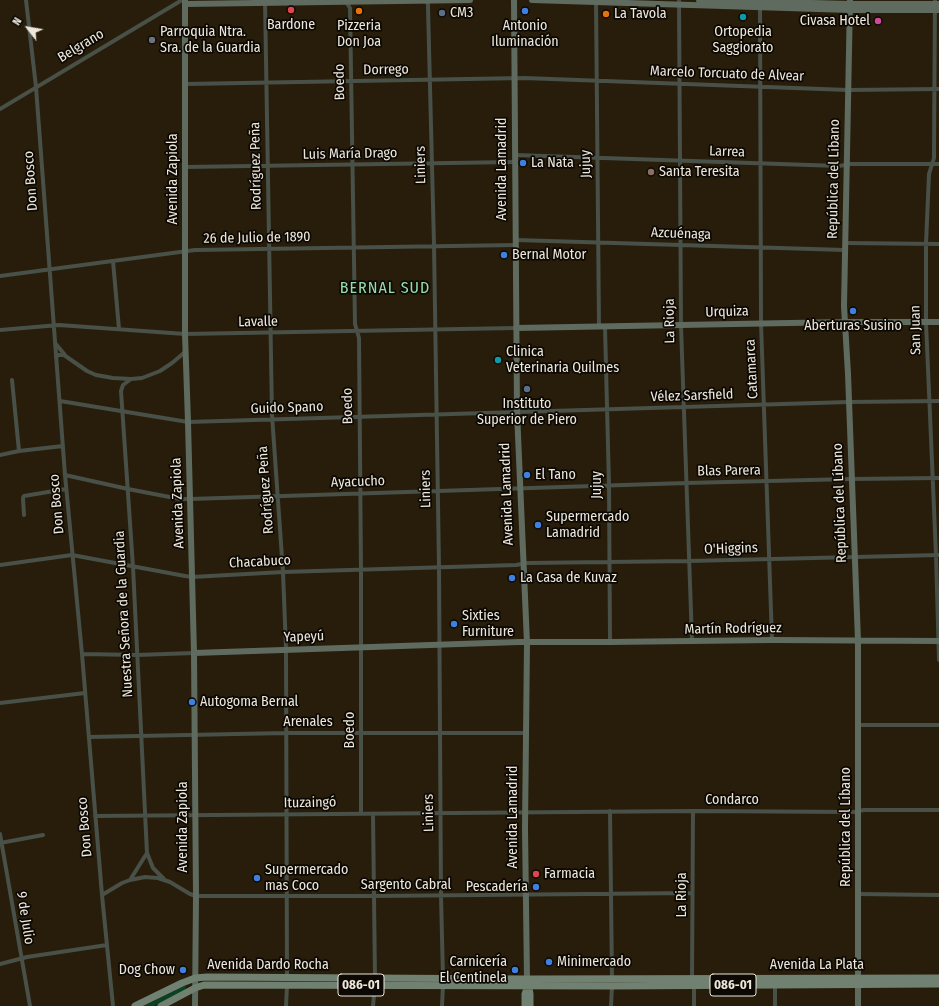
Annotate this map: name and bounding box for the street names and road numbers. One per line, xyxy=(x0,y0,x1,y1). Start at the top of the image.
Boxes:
street label: Belgrano xyxy=(55,26,107,66)
street label: Dorrego xyxy=(363,61,409,79)
street label: Boedo xyxy=(331,63,349,101)
street label: Marcelo Torcuato de Alvear xyxy=(650,63,804,85)
street label: Avenida Lamadrid xyxy=(494,117,510,221)
street label: República del Líbano xyxy=(825,119,843,239)
street label: Rodríguez Peña xyxy=(247,122,265,210)
street label: Avenida Zapiola xyxy=(165,133,181,225)
street label: Larrea xyxy=(709,143,745,161)
street label: Luis María Drago xyxy=(303,145,397,163)
street label: Liniers xyxy=(412,146,430,184)
street label: Don Bosco xyxy=(21,150,41,212)
street label: Jujuy xyxy=(577,150,595,178)
street label: Azcuénaga xyxy=(651,225,711,243)
street label: 26 de Julio de 1890 xyxy=(203,229,311,247)
street label: La Rioja xyxy=(661,298,679,344)
street label: Urquiza xyxy=(705,303,749,321)
street label: San Juan xyxy=(907,305,925,355)
street label: Lavalle xyxy=(238,313,278,331)
street label: Catamarca xyxy=(742,339,762,399)
street label: Vélez Sarsfield xyxy=(650,386,734,406)
street label: Boedo xyxy=(339,387,357,425)
street label: Guido Spano xyxy=(250,398,324,418)
street label: Avenida Lamadrid xyxy=(497,442,517,546)
street label: República del Líbano xyxy=(830,443,850,563)
street label: Rodríguez Peña xyxy=(255,445,277,535)
street label: Avenida Zapiola xyxy=(168,457,188,549)
street label: Blas Parera xyxy=(697,462,761,480)
street label: Liniers xyxy=(417,470,435,508)
street label: Jujuy xyxy=(589,471,605,499)
street label: Don Bosco xyxy=(46,473,68,535)
street label: Ayacucho xyxy=(331,473,385,491)
street label: Nuestra Señora de la Guardia xyxy=(111,530,137,698)
street label: O'Higgins xyxy=(704,540,758,558)
street label: Chacabuco xyxy=(229,552,291,572)
street label: Martín Rodríguez xyxy=(684,620,782,638)
street label: Yapeyú xyxy=(283,628,325,646)
street label: Boedo xyxy=(342,712,358,748)
street label: Arenales xyxy=(283,714,333,730)
street label: Avenida Lamadrid xyxy=(505,765,521,869)
street label: República del Líbano xyxy=(838,767,854,887)
street label: Avenida Zapiola xyxy=(175,781,191,873)
street label: Condarco xyxy=(705,792,759,808)
street label: Ituzaingó xyxy=(284,794,336,812)
street label: Liniers xyxy=(420,794,438,832)
street label: Don Bosco xyxy=(74,796,96,858)
street label: La Rioja xyxy=(674,872,690,918)
street label: Sargento Cabral xyxy=(361,877,451,893)
street label: 9 de Julio xyxy=(13,890,37,946)
street label: Avenida Dardo Rocha xyxy=(207,957,329,973)
street label: Avenida La Plata xyxy=(770,957,864,973)
road number: 086-01 xyxy=(338,974,384,996)
road number: 086-01 xyxy=(710,974,756,996)

